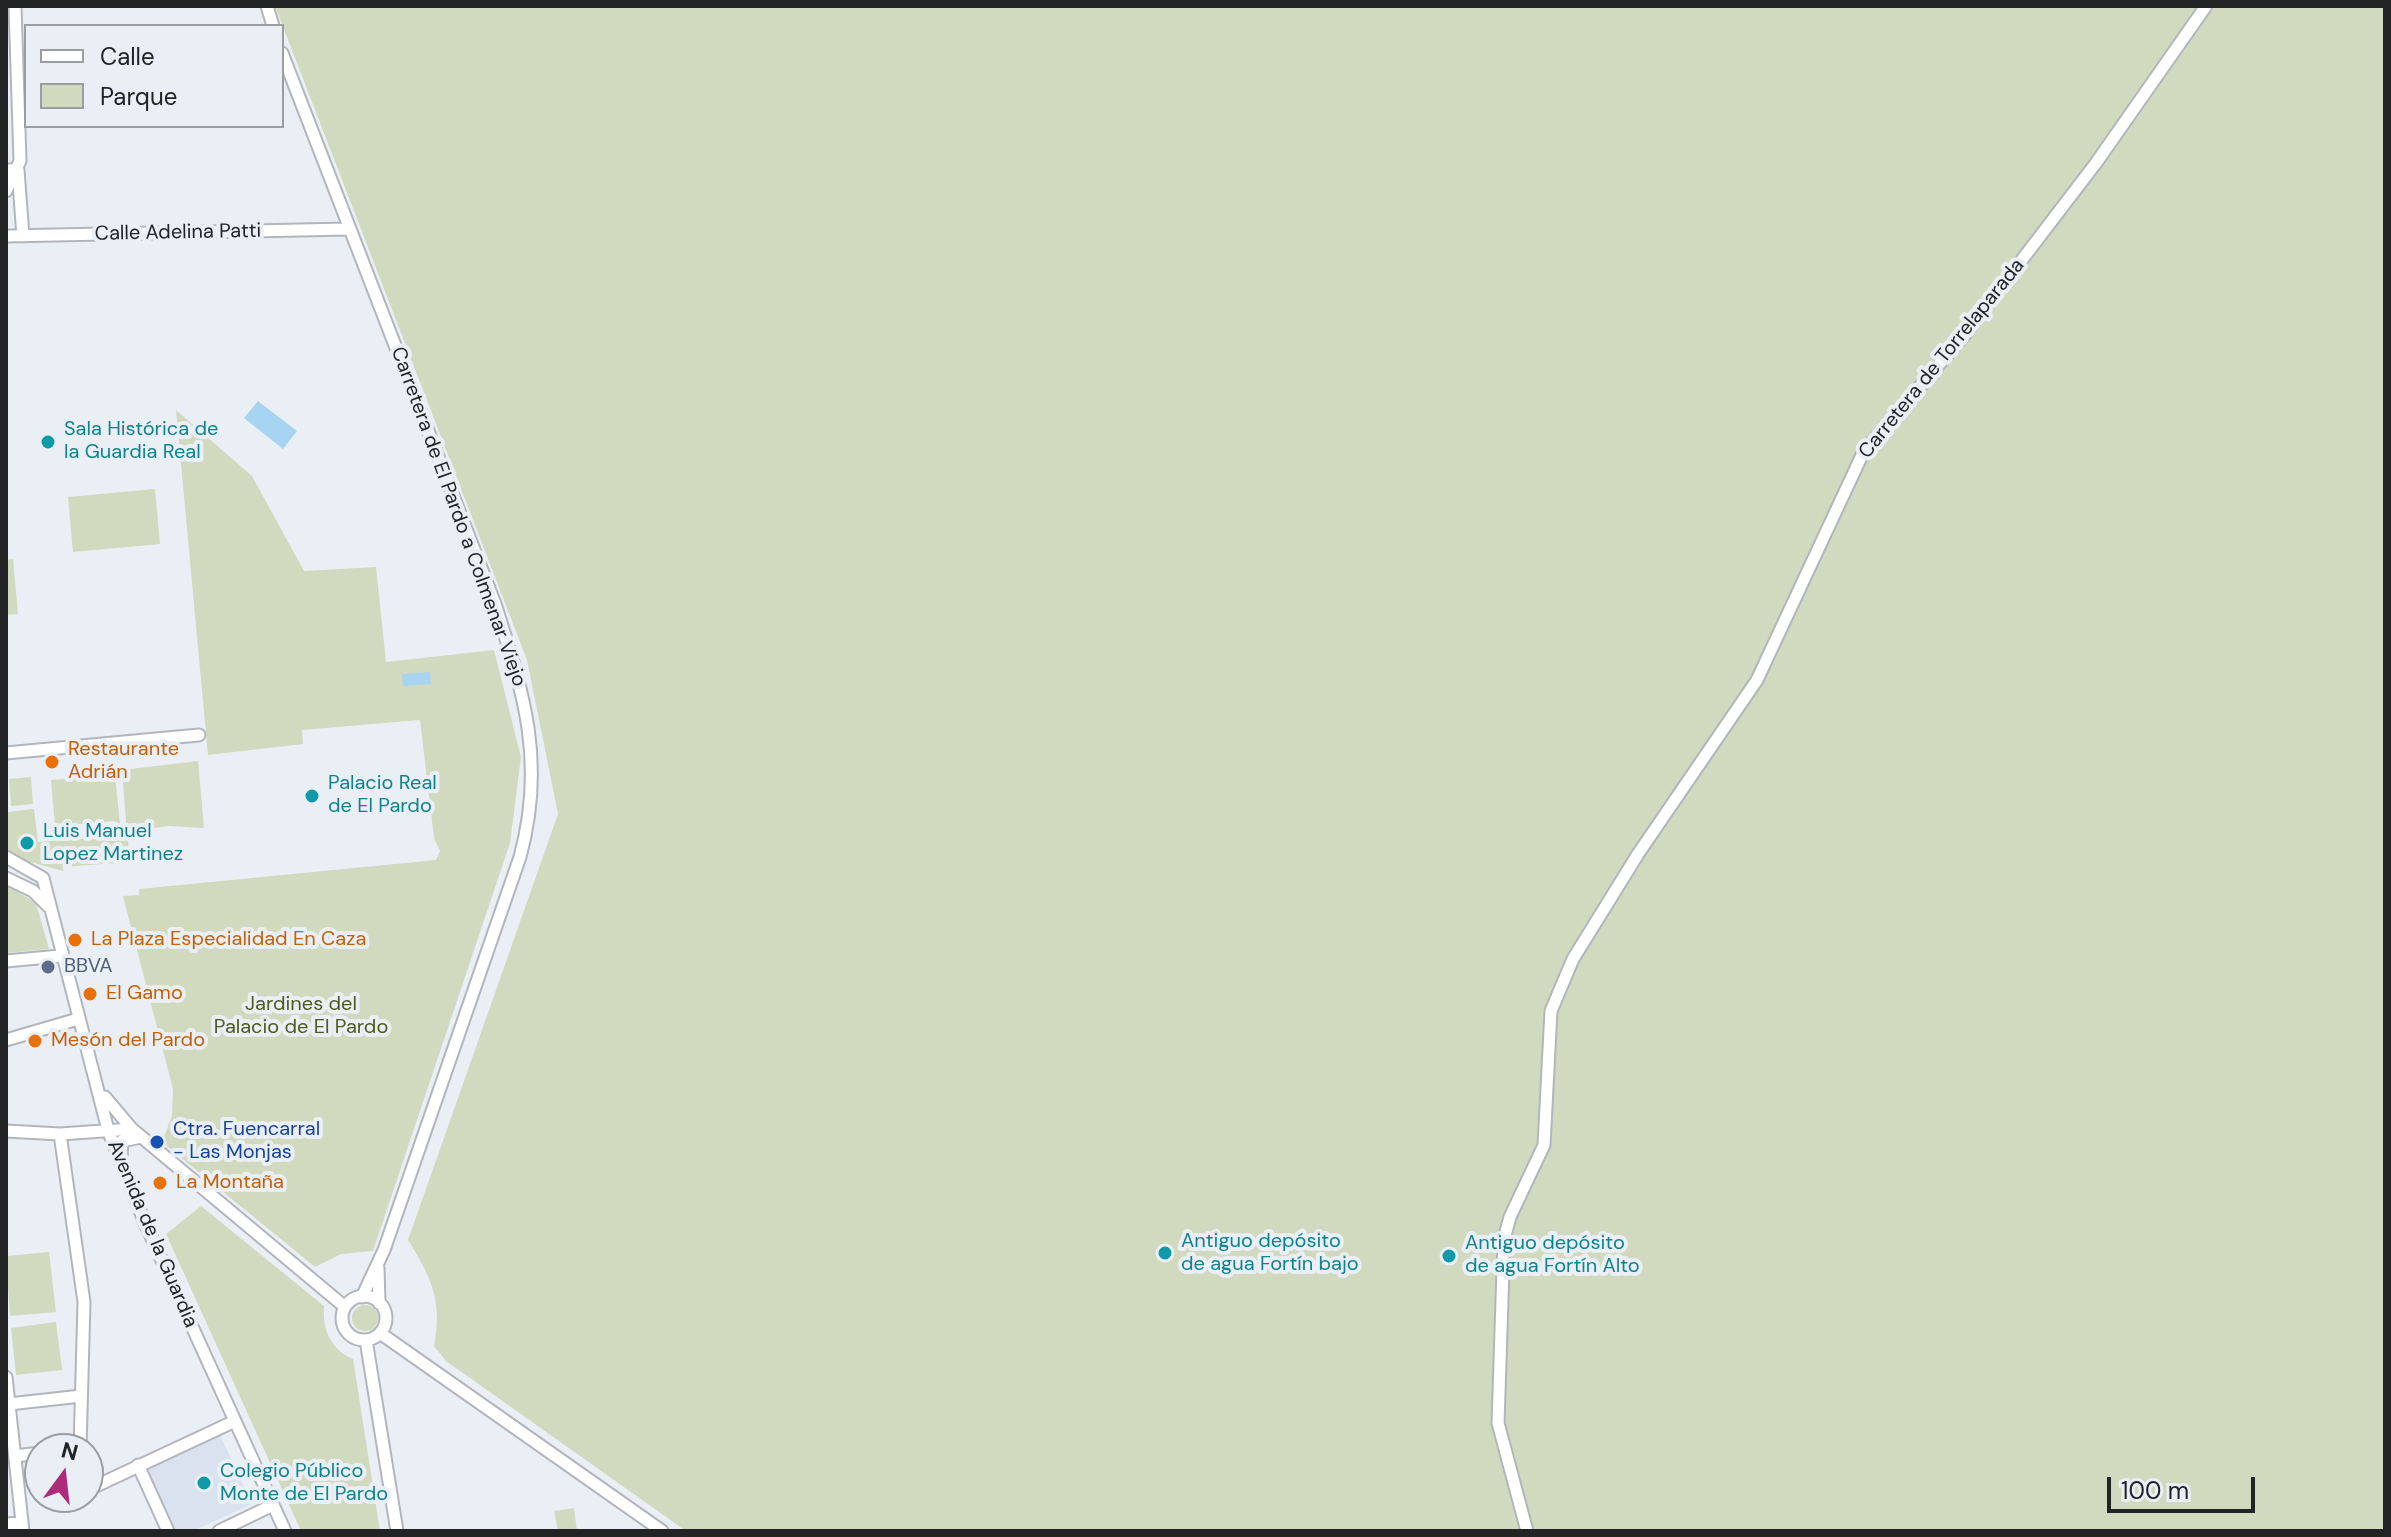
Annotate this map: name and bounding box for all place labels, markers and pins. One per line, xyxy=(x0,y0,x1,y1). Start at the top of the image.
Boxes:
place label: Sala Histórica de la Guardia Real xyxy=(64,418,218,465)
marker: Sala Histórica de la Guardia Real xyxy=(39,433,57,451)
place label: Restaurante Adrián xyxy=(68,738,179,785)
marker: Restaurante Adrián xyxy=(43,753,61,771)
place label: Palacio Real de El Pardo xyxy=(328,772,437,819)
marker: Palacio Real de El Pardo xyxy=(303,787,321,805)
place label: Luis Manuel Lopez Martinez xyxy=(43,820,183,867)
marker: Luis Manuel Lopez Martinez xyxy=(18,834,36,852)
place label: La Plaza Especialidad En Caza xyxy=(91,928,366,952)
marker: La Plaza Especialidad En Caza xyxy=(66,931,84,949)
place label: BBVA xyxy=(64,955,112,979)
marker: BBVA xyxy=(39,958,57,976)
place label: El Gamo xyxy=(106,982,183,1006)
marker: El Gamo xyxy=(81,985,99,1003)
place label: Mesón del Pardo xyxy=(51,1029,205,1053)
marker: Mesón del Pardo xyxy=(26,1032,44,1050)
place label: Ctra. Fuencarral - Las Monjas xyxy=(173,1118,320,1165)
marker: Ctra. Fuencarral - Las Monjas xyxy=(148,1133,166,1151)
place label: La Montaña xyxy=(176,1171,284,1195)
marker: La Montaña xyxy=(151,1174,169,1192)
place label: Antiguo depósito de agua Fortín bajo xyxy=(1181,1230,1359,1277)
place label: Antiguo depósito de agua Fortín Alto xyxy=(1465,1232,1640,1279)
marker: Antiguo depósito de agua Fortín bajo xyxy=(1156,1244,1174,1262)
marker: Antiguo depósito de agua Fortín Alto xyxy=(1440,1247,1458,1265)
place label: Colegio Público Monte de El Pardo xyxy=(220,1460,388,1507)
marker: Colegio Público Monte de El Pardo xyxy=(195,1474,213,1492)

